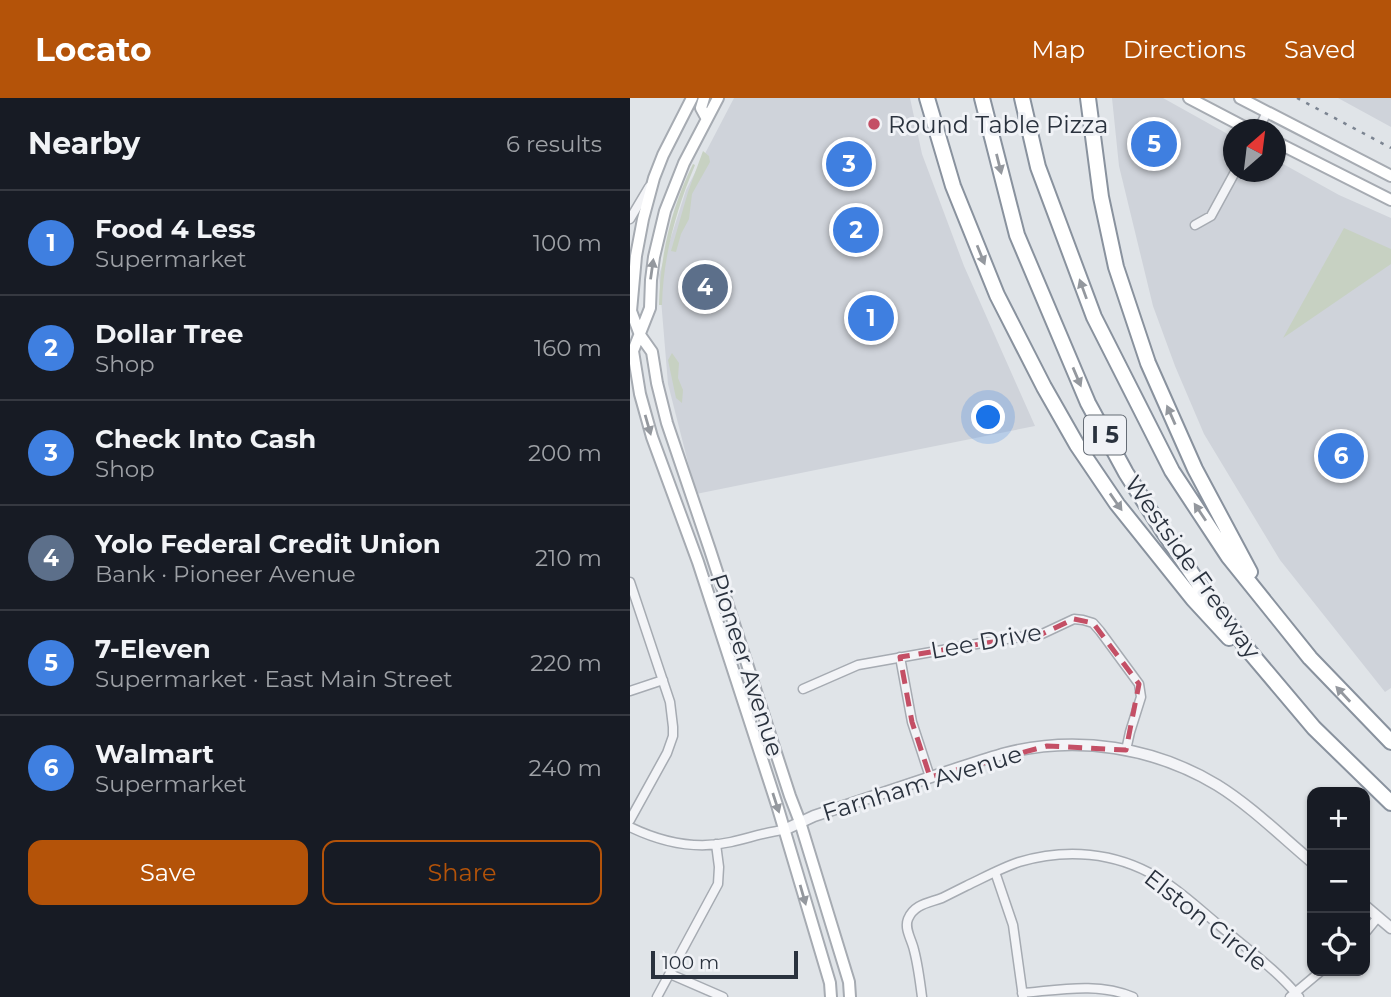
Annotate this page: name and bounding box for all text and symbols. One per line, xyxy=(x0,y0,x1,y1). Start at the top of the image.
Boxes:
text: Locato xyxy=(35,29,152,69)
text: Map xyxy=(1032,35,1085,64)
text: Directions xyxy=(1123,35,1246,64)
text: Saved xyxy=(1284,35,1356,64)
place label: Round Table Pizza xyxy=(888,110,1108,139)
marker: Round Table Pizza xyxy=(866,116,882,132)
pin: 5 xyxy=(1131,118,1177,170)
north arrow xyxy=(1223,119,1286,182)
text: Nearby xyxy=(28,125,140,162)
text: 6 results xyxy=(506,130,602,158)
pin: 3 xyxy=(826,138,872,190)
one-way arrow xyxy=(994,153,1005,175)
pin: 2 xyxy=(833,204,879,256)
text: Food 4 Less xyxy=(95,213,256,245)
text: 1 xyxy=(46,229,56,257)
text: 100 m xyxy=(533,229,602,257)
text: Supermarket xyxy=(95,245,247,273)
one-way arrow xyxy=(975,245,986,266)
one-way arrow xyxy=(647,258,658,280)
pin: 4 xyxy=(682,261,728,313)
one-way arrow xyxy=(1078,279,1089,300)
pin: 1 xyxy=(848,292,894,344)
text: Dollar Tree xyxy=(95,318,243,350)
text: 2 xyxy=(44,334,58,362)
text: 160 m xyxy=(534,334,602,362)
text: Shop xyxy=(95,350,155,378)
one-way arrow xyxy=(1072,367,1083,388)
your location xyxy=(971,400,1005,434)
one-way arrow xyxy=(1165,405,1177,425)
one-way arrow xyxy=(644,415,654,436)
road number: I 5 xyxy=(1084,416,1126,454)
text: Check Into Cash xyxy=(95,423,316,455)
pin: 6 xyxy=(1318,430,1364,482)
text: 3 xyxy=(44,439,58,467)
text: 200 m xyxy=(528,439,602,467)
text: Shop xyxy=(95,455,155,483)
street label: Westside Freeway xyxy=(1119,470,1267,664)
one-way arrow xyxy=(1109,493,1123,511)
one-way arrow xyxy=(1193,502,1206,522)
text: Yolo Federal Credit Union xyxy=(95,528,441,560)
text: 4 xyxy=(43,544,59,572)
text: 210 m xyxy=(535,544,602,572)
text: Bank · Pioneer Avenue xyxy=(95,560,356,588)
street label: Pioneer Avenue xyxy=(704,570,790,760)
street label: Lee Drive xyxy=(928,617,1044,665)
text: 7-Eleven xyxy=(95,633,211,665)
text: 5 xyxy=(44,649,58,677)
text: 220 m xyxy=(530,649,602,677)
text: Supermarket · East Main Street xyxy=(95,665,453,693)
one-way arrow xyxy=(1336,686,1352,703)
text: Walmart xyxy=(95,738,214,770)
street label: Farnham Avenue xyxy=(819,739,1025,827)
text: 6 xyxy=(44,754,58,782)
text: 240 m xyxy=(529,754,602,782)
text: Supermarket xyxy=(95,770,247,798)
map controls xyxy=(1307,787,1370,976)
button: + xyxy=(1307,787,1370,850)
one-way arrow xyxy=(771,793,782,814)
button: Save xyxy=(28,840,308,905)
button: Share xyxy=(322,840,602,905)
button: − xyxy=(1307,850,1370,913)
street label: Elston Circle xyxy=(1139,863,1273,977)
one-way arrow xyxy=(799,885,809,906)
button: locate xyxy=(1307,913,1370,976)
scale bar xyxy=(651,948,798,980)
text: 100 m xyxy=(662,951,719,974)

